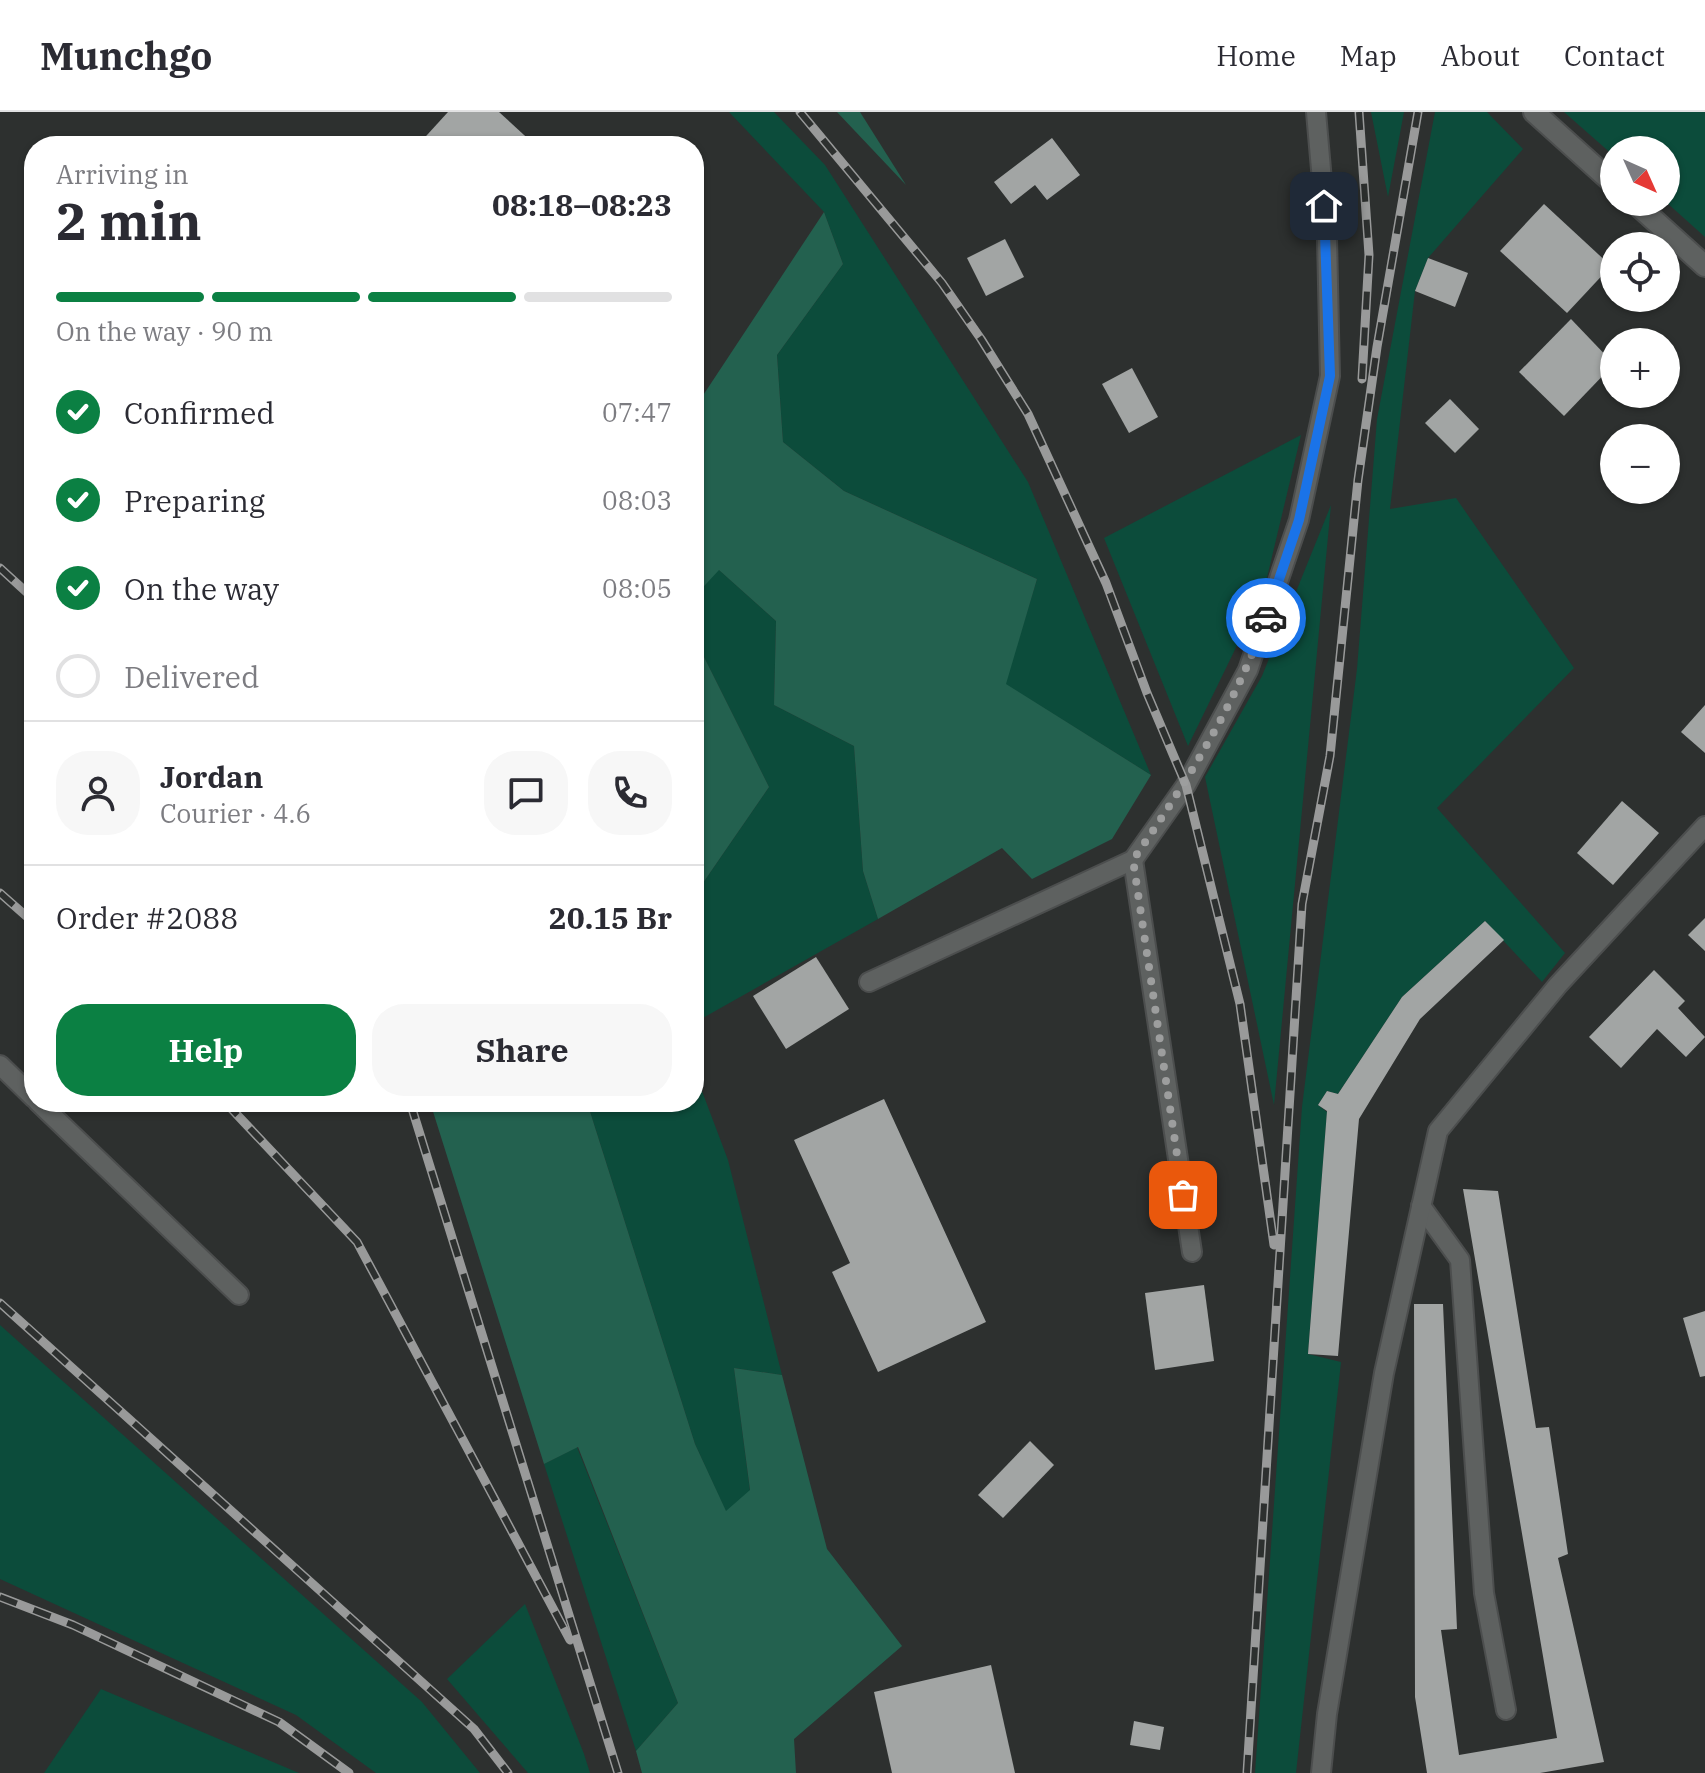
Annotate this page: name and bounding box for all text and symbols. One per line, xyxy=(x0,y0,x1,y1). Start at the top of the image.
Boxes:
text: Munchgo xyxy=(40,31,212,80)
text: Home xyxy=(1216,37,1296,74)
text: Map xyxy=(1340,37,1397,74)
text: About xyxy=(1441,37,1520,74)
text: Contact xyxy=(1564,37,1665,74)
north arrow xyxy=(1600,136,1680,216)
map controls xyxy=(1600,136,1680,504)
text: Arriving in xyxy=(56,157,189,191)
pin xyxy=(1290,172,1358,240)
icon: home xyxy=(1302,184,1346,228)
text: 08:18–08:23 xyxy=(492,185,672,224)
text: 2 min xyxy=(56,187,202,254)
button: locate xyxy=(1600,232,1680,312)
text: On the way · 90 m xyxy=(56,314,273,348)
button: + xyxy=(1600,328,1680,408)
icon: check xyxy=(56,390,100,434)
text: Confirmed xyxy=(124,393,275,432)
text: 07:47 xyxy=(602,395,672,429)
button: − xyxy=(1600,424,1680,504)
icon: check xyxy=(56,478,100,522)
text: Preparing xyxy=(124,481,265,520)
text: 08:03 xyxy=(602,483,672,517)
icon: check xyxy=(56,566,100,610)
text: On the way xyxy=(124,569,279,608)
text: 08:05 xyxy=(602,571,672,605)
courier xyxy=(1226,578,1306,658)
icon: car xyxy=(1244,596,1288,640)
text: Delivered xyxy=(124,657,259,696)
button: person xyxy=(56,751,140,835)
button: chat xyxy=(484,751,568,835)
button: phone xyxy=(588,751,672,835)
text: Jordan xyxy=(160,757,263,796)
text: Courier · 4.6 xyxy=(160,796,311,830)
text: Order #2088 xyxy=(56,898,238,937)
text: 20.15 Br xyxy=(549,898,672,937)
button: Help xyxy=(56,1004,356,1096)
button: Share xyxy=(372,1004,672,1096)
pin xyxy=(1149,1161,1217,1229)
icon: bag xyxy=(1161,1173,1205,1217)

